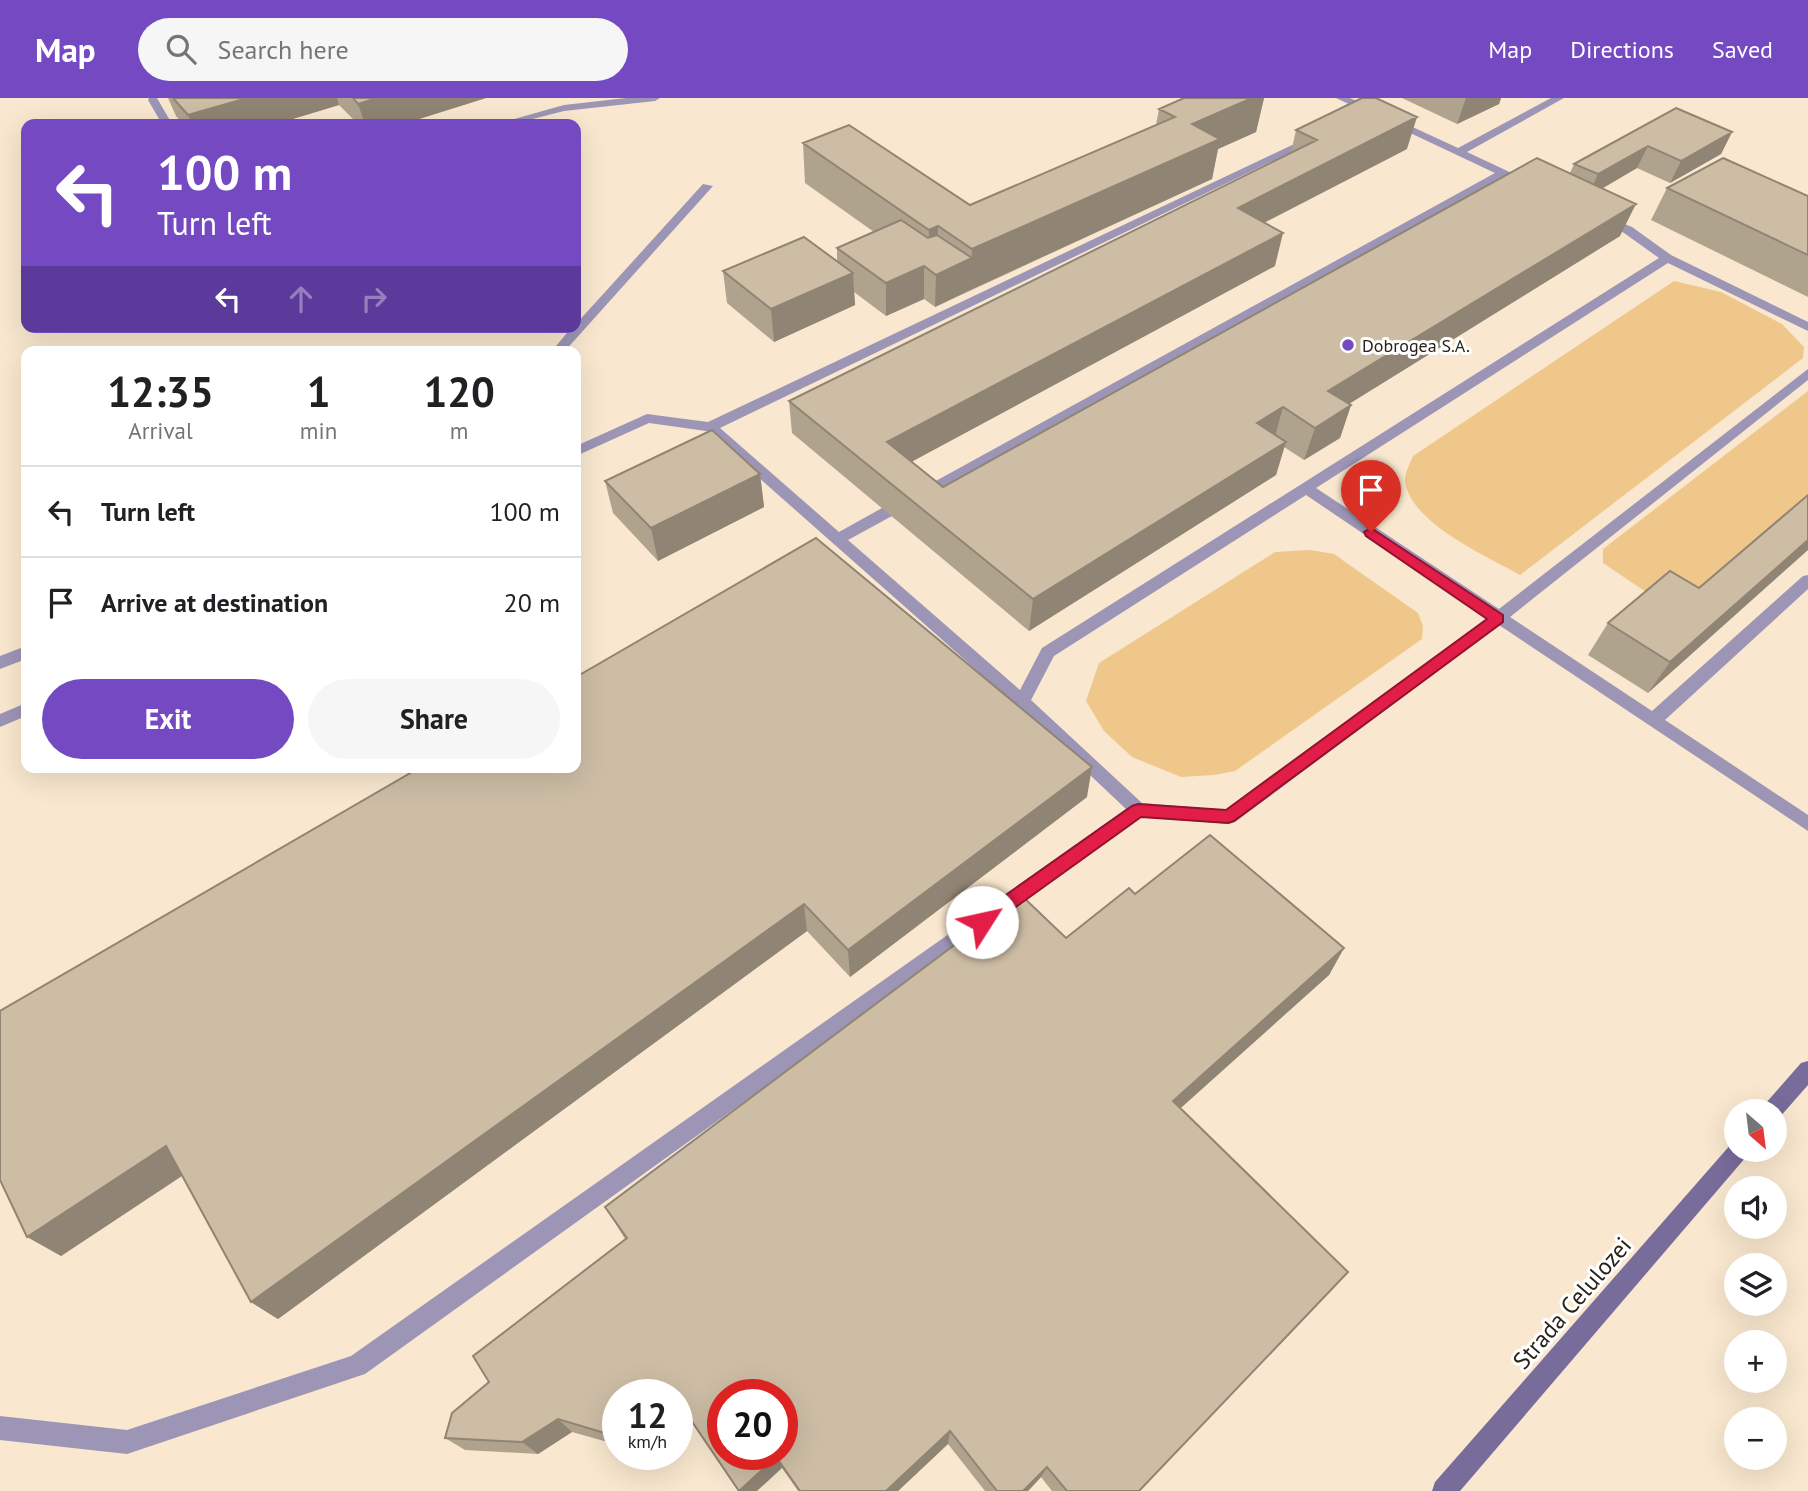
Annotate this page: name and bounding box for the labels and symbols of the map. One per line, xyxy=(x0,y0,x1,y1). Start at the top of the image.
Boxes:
place label: Dobrogea S.A. xyxy=(1362,334,1470,357)
marker: Dobrogea S.A. xyxy=(1340,337,1356,353)
pin xyxy=(1341,460,1401,532)
position arrow xyxy=(945,885,1019,959)
north arrow xyxy=(1724,1099,1787,1162)
street label: Strada Celulozei xyxy=(1506,1230,1638,1376)
speed limit sign: 20 xyxy=(707,1379,798,1470)

